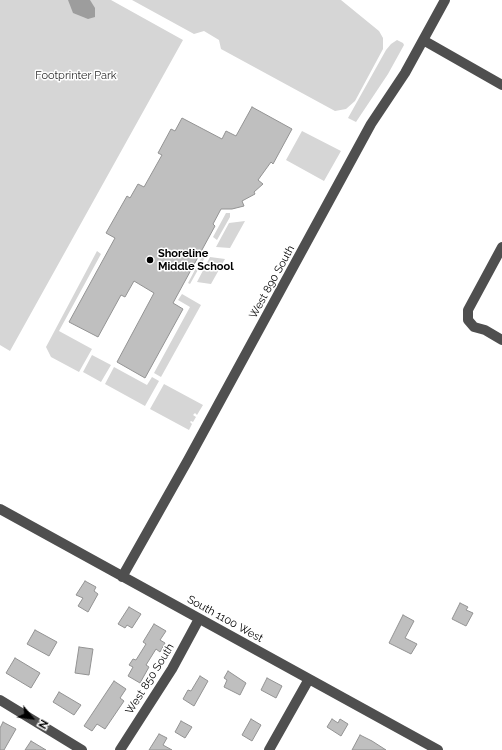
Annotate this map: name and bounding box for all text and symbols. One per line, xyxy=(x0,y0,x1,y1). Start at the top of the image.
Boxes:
park label: Footprinter Park xyxy=(35,69,117,83)
street label: West 890 South xyxy=(246,243,298,321)
place label: Shoreline Middle School xyxy=(158,247,234,273)
marker: Shoreline Middle School xyxy=(145,255,155,265)
street label: South 1100 West xyxy=(185,593,265,645)
street label: West 850 South xyxy=(123,641,177,717)
north arrow xyxy=(12,698,52,738)
text: N xyxy=(35,717,51,731)

